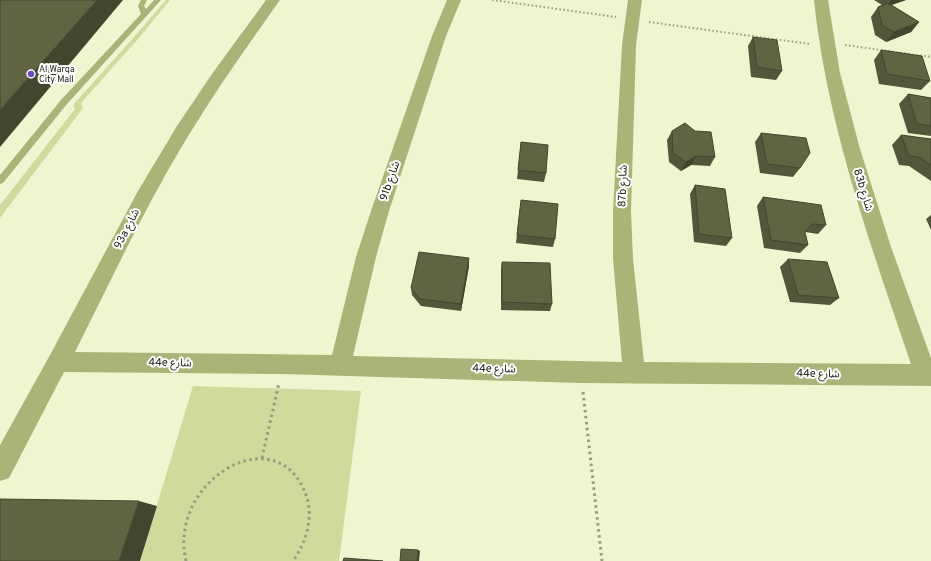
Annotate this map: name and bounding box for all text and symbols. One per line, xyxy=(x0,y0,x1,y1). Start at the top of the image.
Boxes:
place label: Al Warqa City Mall xyxy=(39,64,75,85)
marker: Al Warqa City Mall xyxy=(26,69,36,79)
street label: 91b شارع xyxy=(377,159,403,203)
street label: 87b شارع xyxy=(615,164,631,208)
street label: 83b شارع xyxy=(850,167,876,213)
street label: 93a شارع xyxy=(111,206,143,251)
street label: 44e شارع xyxy=(148,356,192,370)
street label: 44e شارع xyxy=(472,362,516,376)
street label: 44e شارع xyxy=(796,367,840,381)

